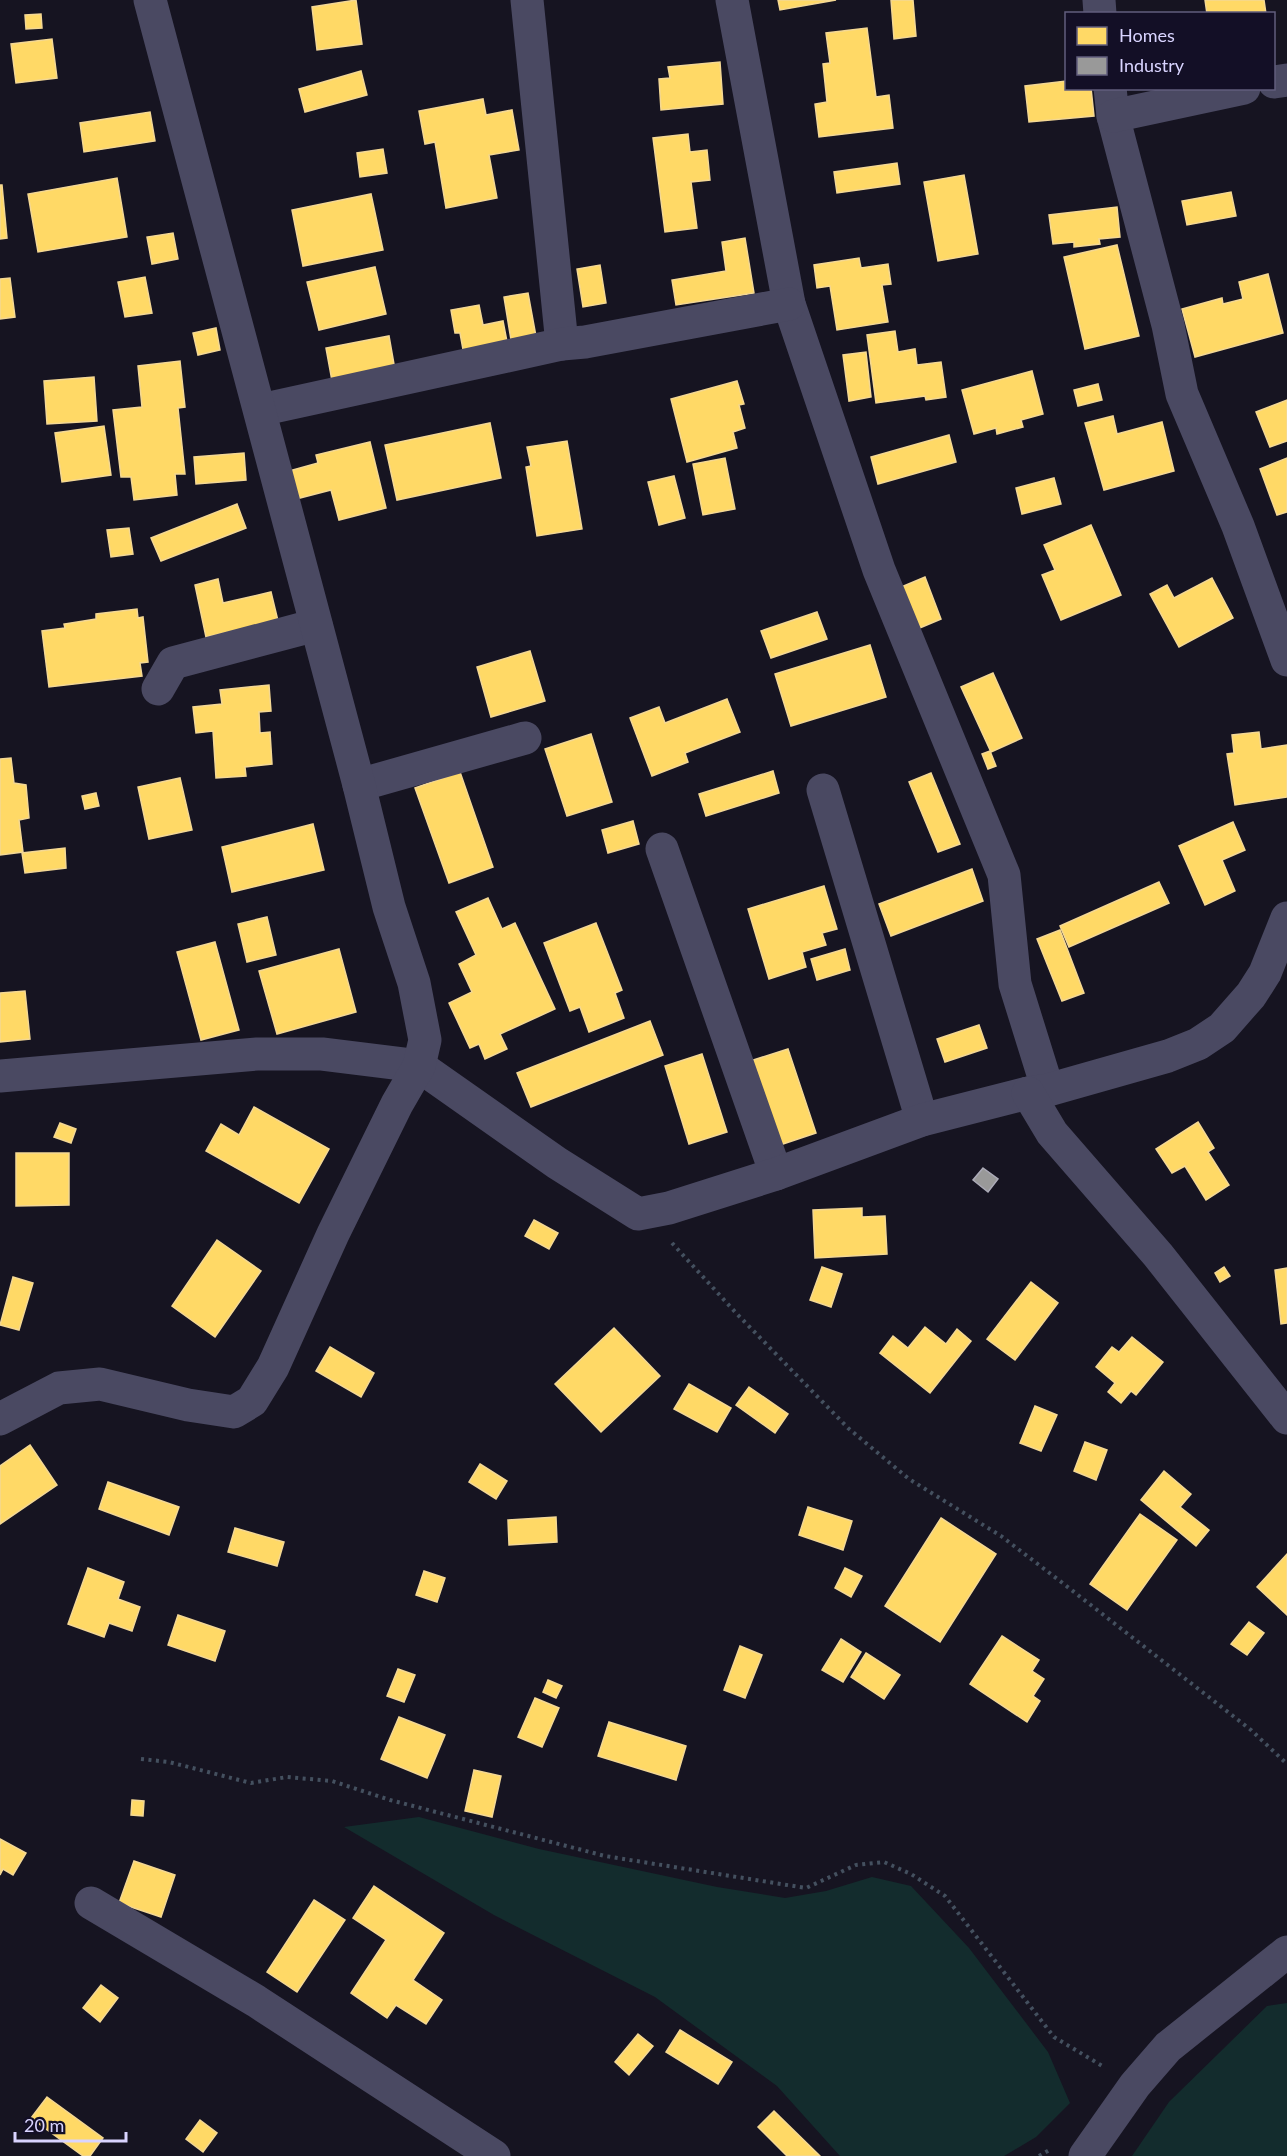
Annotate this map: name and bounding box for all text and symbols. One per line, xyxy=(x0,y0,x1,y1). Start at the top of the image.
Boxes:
legend xyxy=(1065,12,1275,90)
text: Homes xyxy=(1119,24,1175,46)
text: Industry xyxy=(1119,54,1185,76)
scale bar xyxy=(15,2105,126,2143)
text: 20 m xyxy=(24,2114,64,2136)

